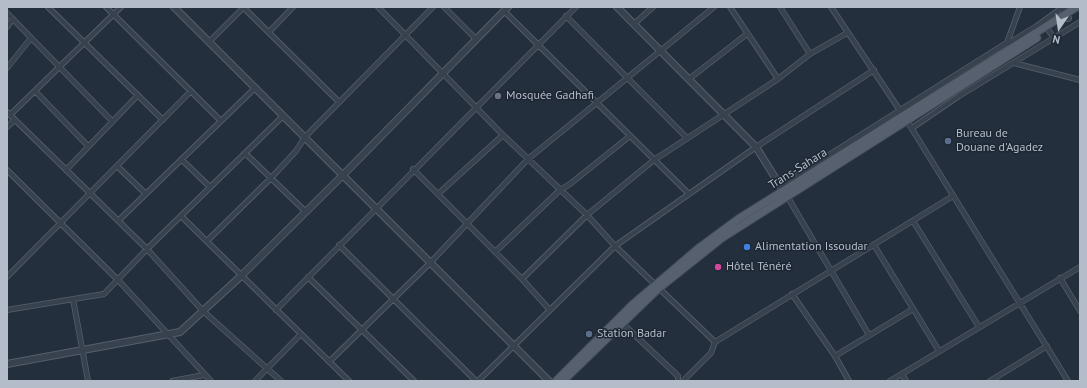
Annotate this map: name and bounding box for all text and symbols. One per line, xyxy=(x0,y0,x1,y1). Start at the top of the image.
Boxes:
north arrow xyxy=(1039,8,1079,48)
text: N xyxy=(1051,32,1061,47)
place label: Mosquée Gadhafi xyxy=(506,89,594,103)
marker: Mosquée Gadhafi xyxy=(493,91,503,101)
place label: Bureau de Douane d'Agadez xyxy=(956,127,1043,155)
marker: Bureau de Douane d'Agadez xyxy=(943,136,953,146)
street label: Trans-Sahara xyxy=(766,145,830,193)
place label: Alimentation Issoudar xyxy=(755,240,868,254)
marker: Alimentation Issoudar xyxy=(742,242,752,252)
place label: Hôtel Ténéré xyxy=(726,260,792,274)
marker: Hôtel Ténéré xyxy=(713,262,723,272)
place label: Station Badar xyxy=(597,327,666,341)
marker: Station Badar xyxy=(584,329,594,339)

